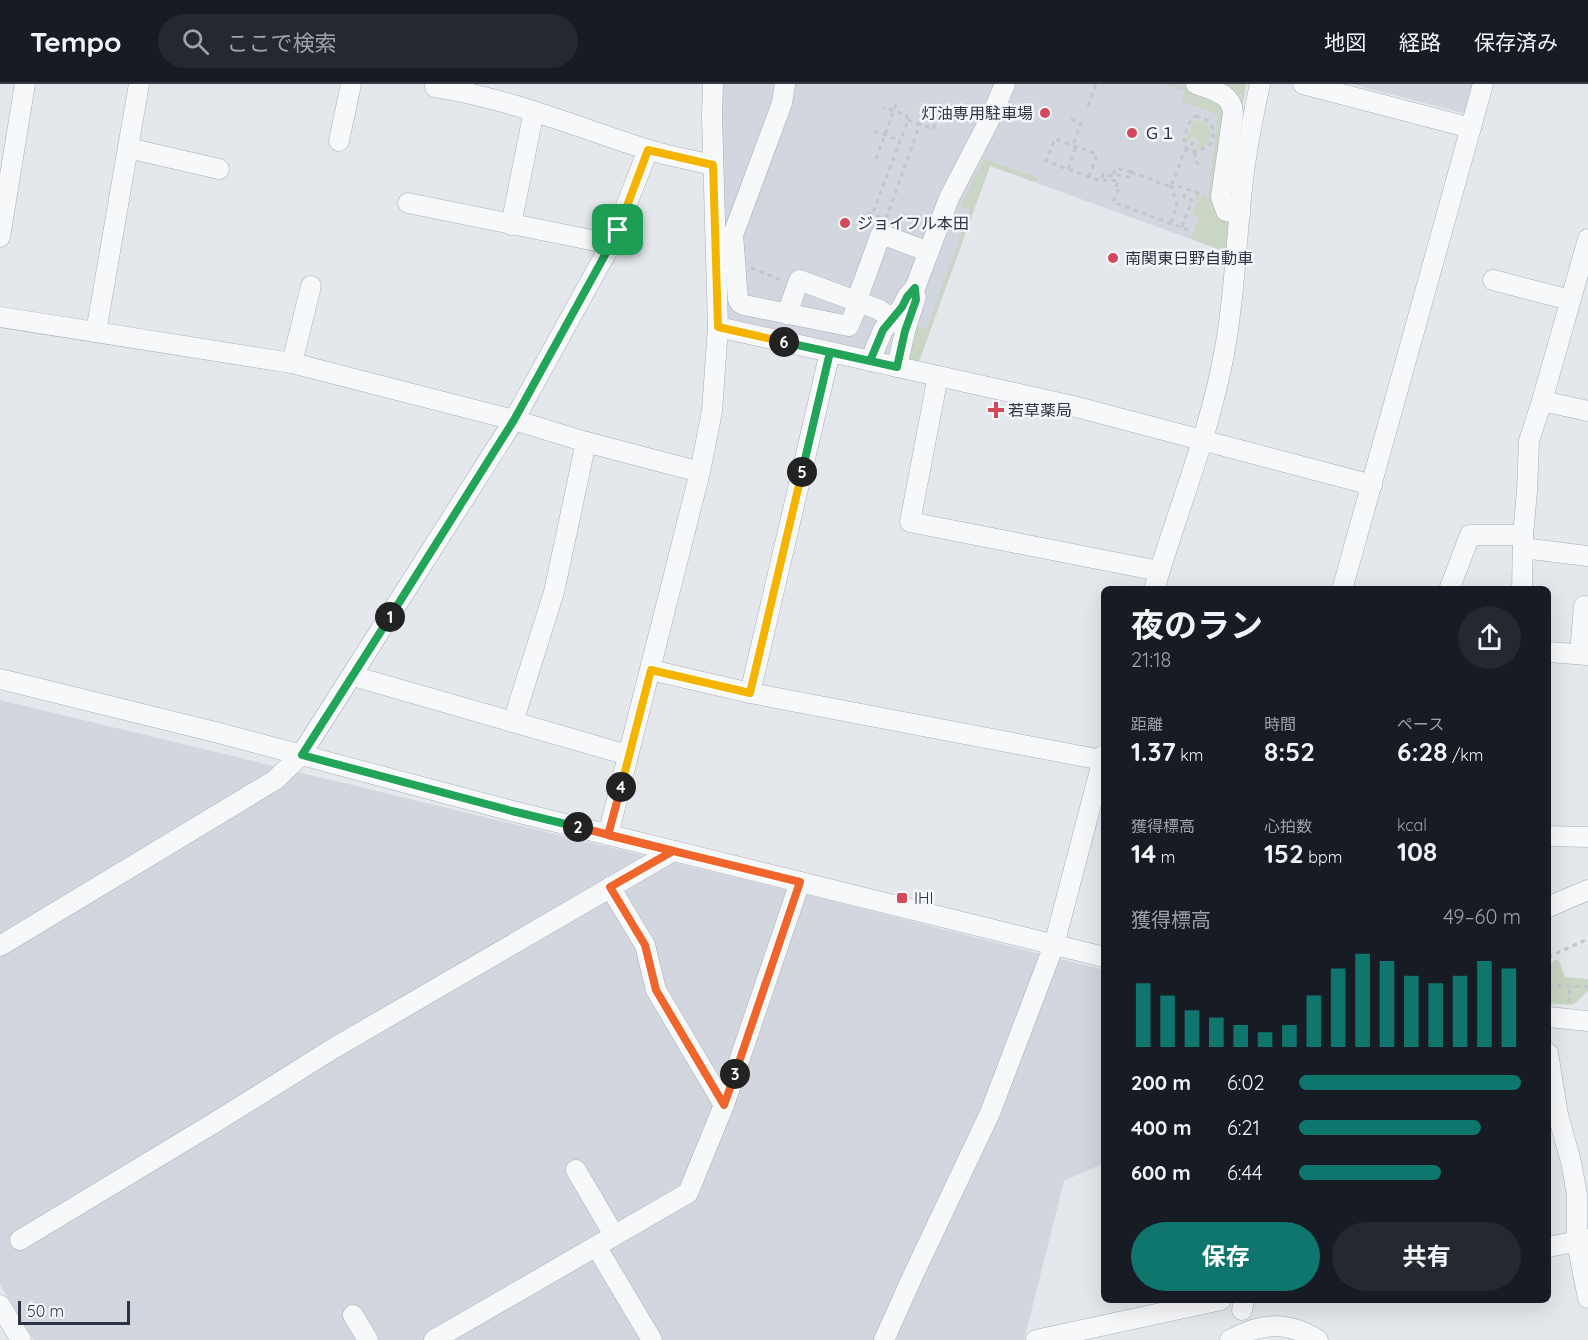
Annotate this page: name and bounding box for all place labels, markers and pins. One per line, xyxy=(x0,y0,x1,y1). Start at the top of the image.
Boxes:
place label: 灯油専用駐車場 xyxy=(921,103,1033,123)
marker: 灯油専用駐車場 xyxy=(1038,106,1052,120)
place label: Ｇ１ xyxy=(1144,123,1176,143)
marker: Ｇ１ xyxy=(1125,126,1139,140)
pin xyxy=(592,204,643,255)
place label: ジョイフル本田 xyxy=(857,213,969,233)
marker: ジョイフル本田 xyxy=(838,216,852,230)
place label: 南関東日野自動車 xyxy=(1125,248,1253,268)
marker: 南関東日野自動車 xyxy=(1106,251,1120,265)
pin: 6 xyxy=(769,327,799,357)
place label: 若草薬局 xyxy=(1008,400,1072,420)
marker: 若草薬局 xyxy=(989,403,1003,417)
pin: 5 xyxy=(787,457,817,487)
pin: 1 xyxy=(375,602,405,632)
pin: 4 xyxy=(606,772,636,802)
pin: 2 xyxy=(563,812,593,842)
place label: IHI xyxy=(914,888,934,908)
marker: IHI xyxy=(895,891,909,905)
pin: 3 xyxy=(720,1059,750,1089)

